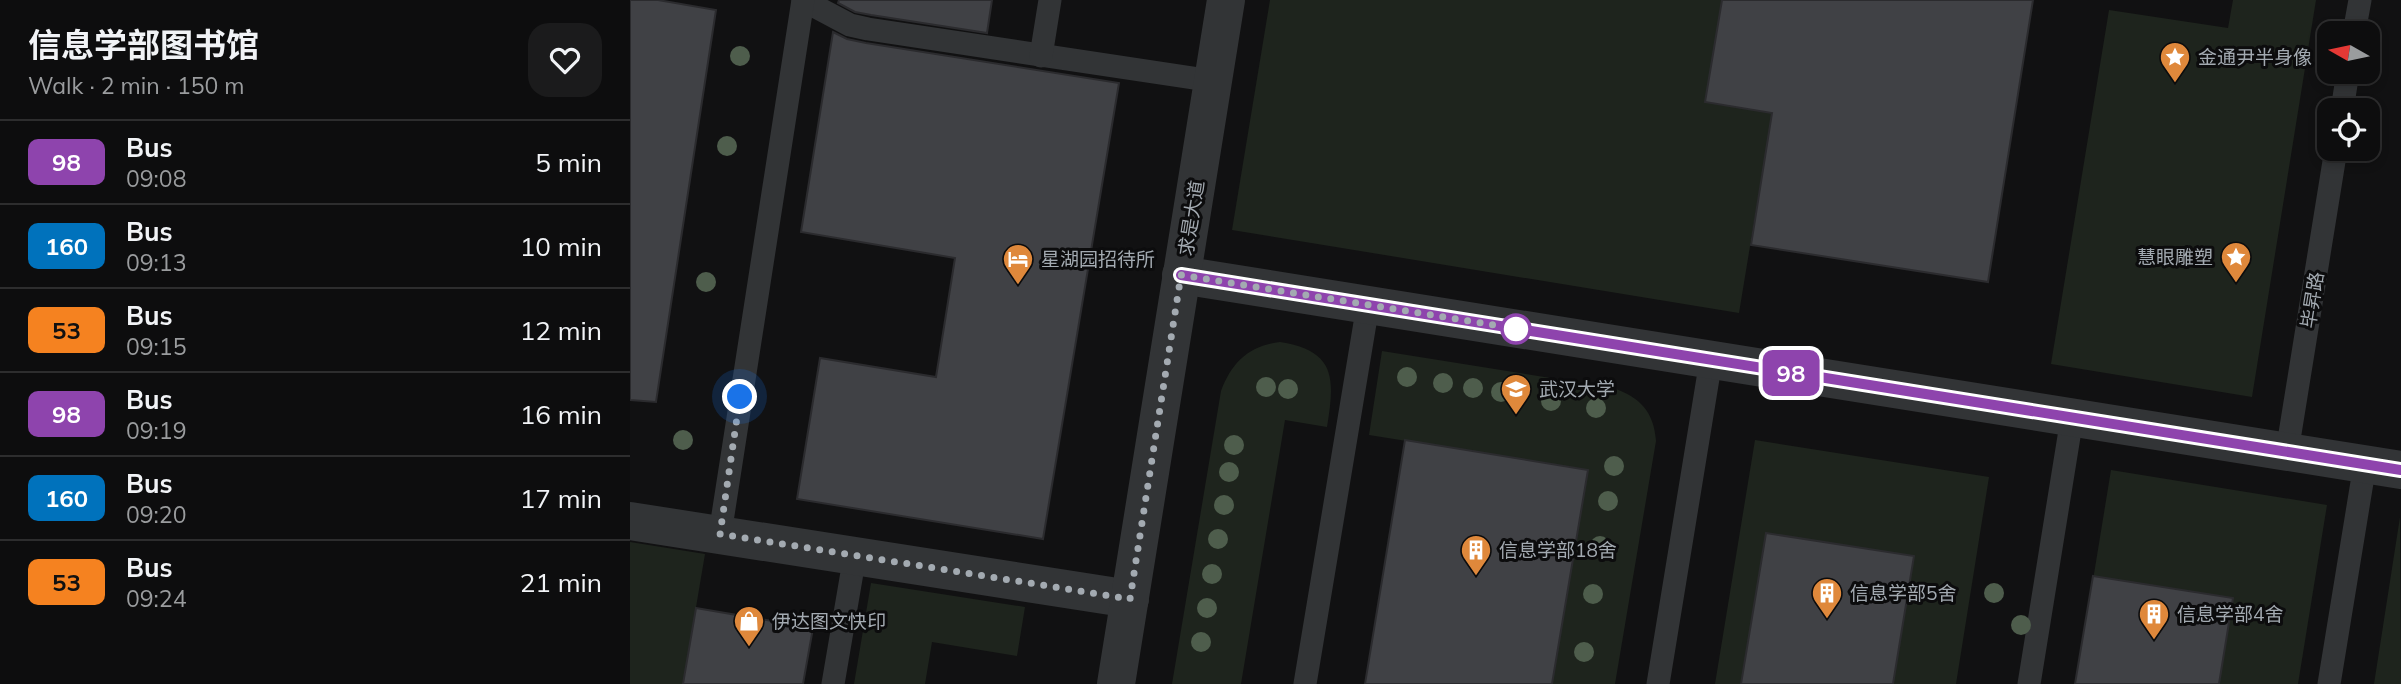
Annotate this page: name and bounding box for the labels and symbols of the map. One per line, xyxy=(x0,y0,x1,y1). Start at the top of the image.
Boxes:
north arrow xyxy=(2317,21,2380,84)
place icon: 金通尹半身像 xyxy=(2158,40,2192,84)
place label: 金通尹半身像 xyxy=(2198,45,2312,69)
street label: 求是大道 xyxy=(1173,179,1209,257)
place icon: 慧眼雕塑 xyxy=(2219,240,2253,284)
hotel icon: 星湖园招待所 xyxy=(1001,242,1035,286)
place label: 慧眼雕塑 xyxy=(2137,245,2213,269)
place label: 星湖园招待所 xyxy=(1041,247,1155,271)
street label: 毕昇路 xyxy=(2296,270,2328,330)
unlabelled marker xyxy=(1501,314,1531,344)
line badge: 98 xyxy=(1760,350,1822,396)
school or university icon: 武汉大学 xyxy=(1499,372,1533,416)
place label: 武汉大学 xyxy=(1539,377,1615,401)
your location xyxy=(722,379,757,414)
building icon: 信息学部18舍 xyxy=(1459,533,1493,577)
place label: 信息学部18舍 xyxy=(1499,538,1617,562)
building icon: 信息学部5舍 xyxy=(1810,576,1844,620)
place label: 信息学部5舍 xyxy=(1850,581,1956,605)
building icon: 信息学部4舍 xyxy=(2137,597,2171,641)
place label: 信息学部4舍 xyxy=(2177,602,2283,626)
shop icon: 伊达图文快印 xyxy=(732,604,766,648)
place label: 伊达图文快印 xyxy=(772,609,886,633)

